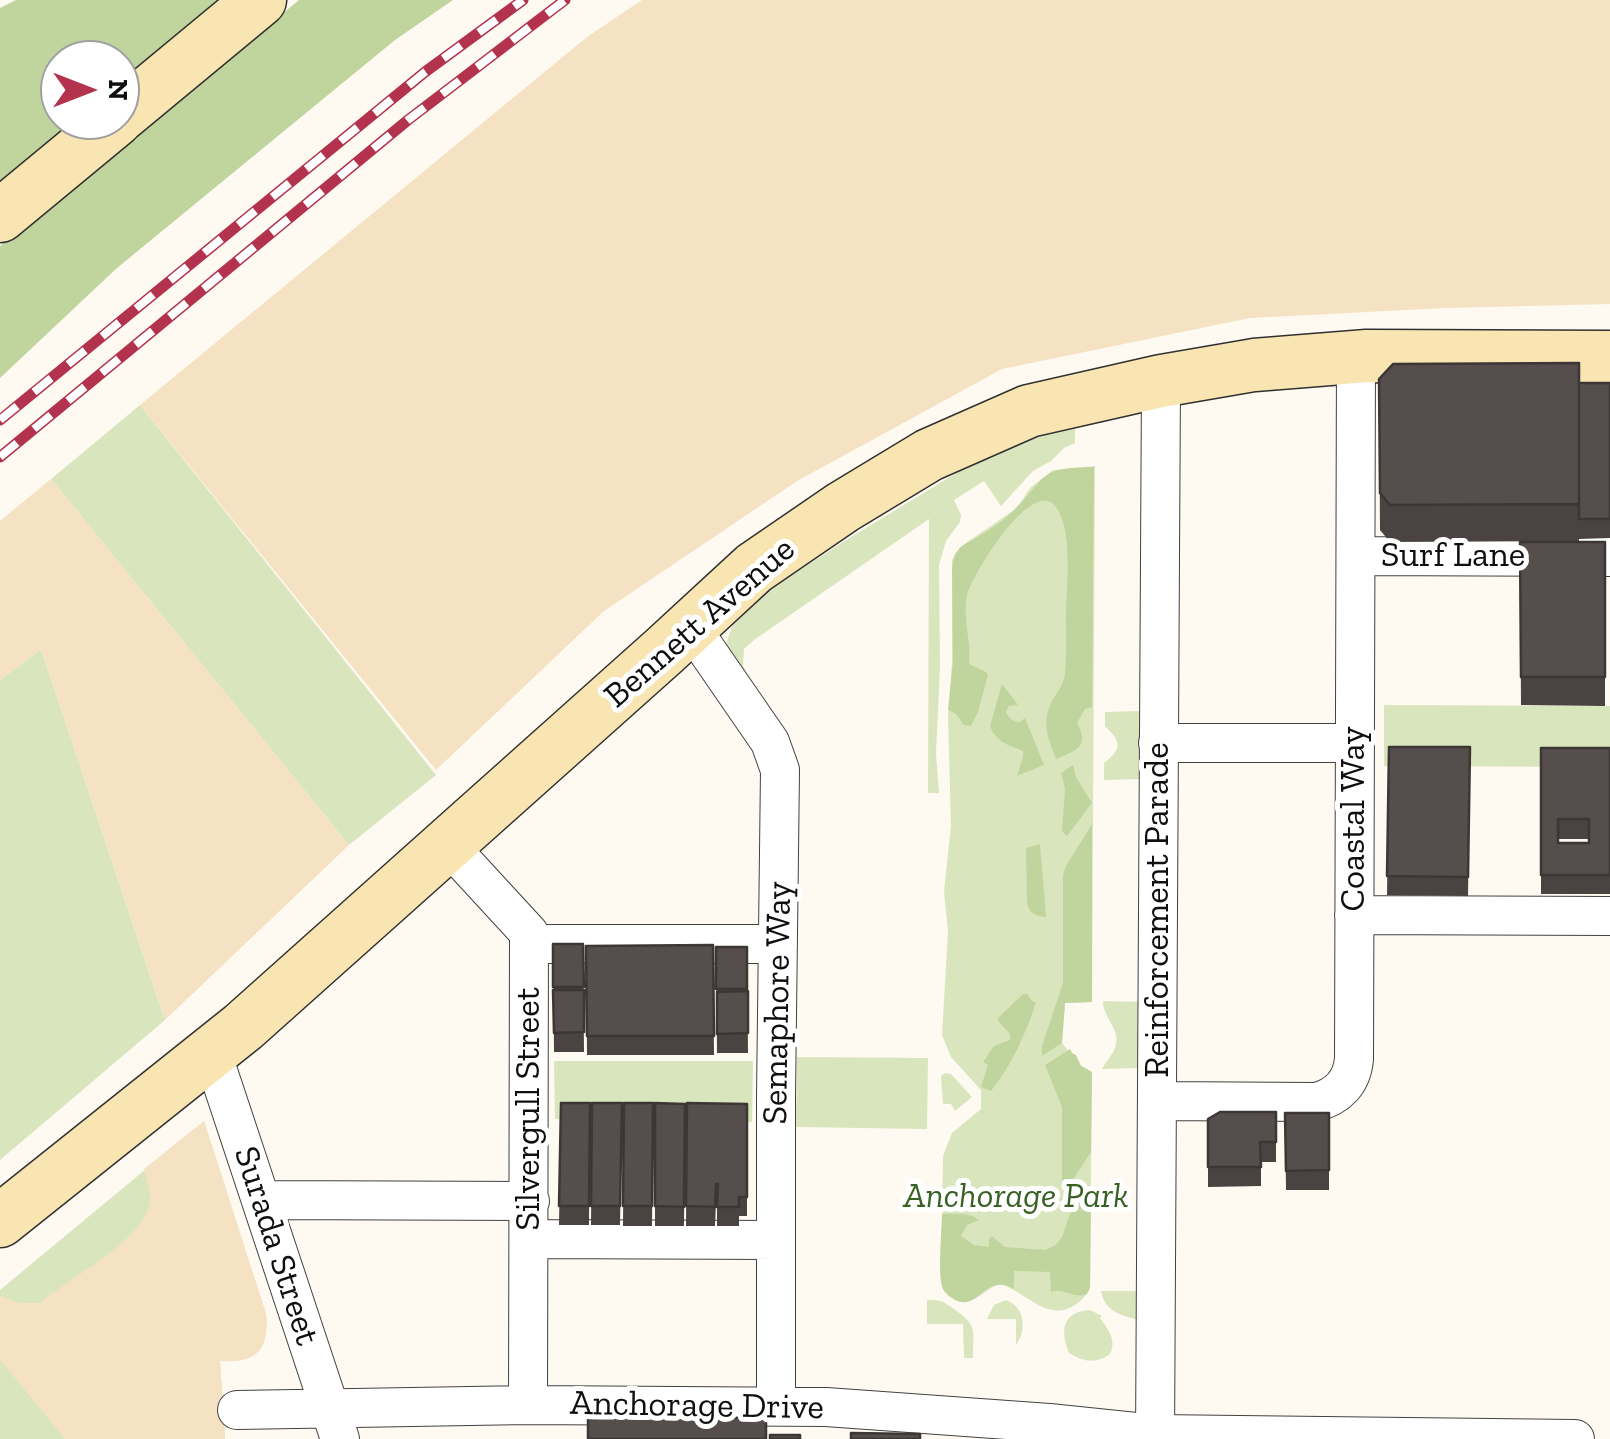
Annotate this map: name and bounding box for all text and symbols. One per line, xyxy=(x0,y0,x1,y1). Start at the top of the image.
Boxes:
north arrow xyxy=(40,40,140,140)
text: N xyxy=(102,79,135,101)
street label: Bennett Avenue xyxy=(596,529,804,717)
street label: Surf Lane xyxy=(1381,535,1525,577)
street label: Coastal Way xyxy=(1333,726,1375,912)
street label: Reinforcement Parade xyxy=(1137,742,1179,1078)
street label: Semaphore Way xyxy=(755,881,801,1125)
street label: Silvergull Street xyxy=(508,987,550,1231)
street label: Surada Street xyxy=(224,1141,328,1351)
park label: Anchorage Park xyxy=(904,1176,1128,1218)
street label: Anchorage Drive xyxy=(570,1383,824,1429)

